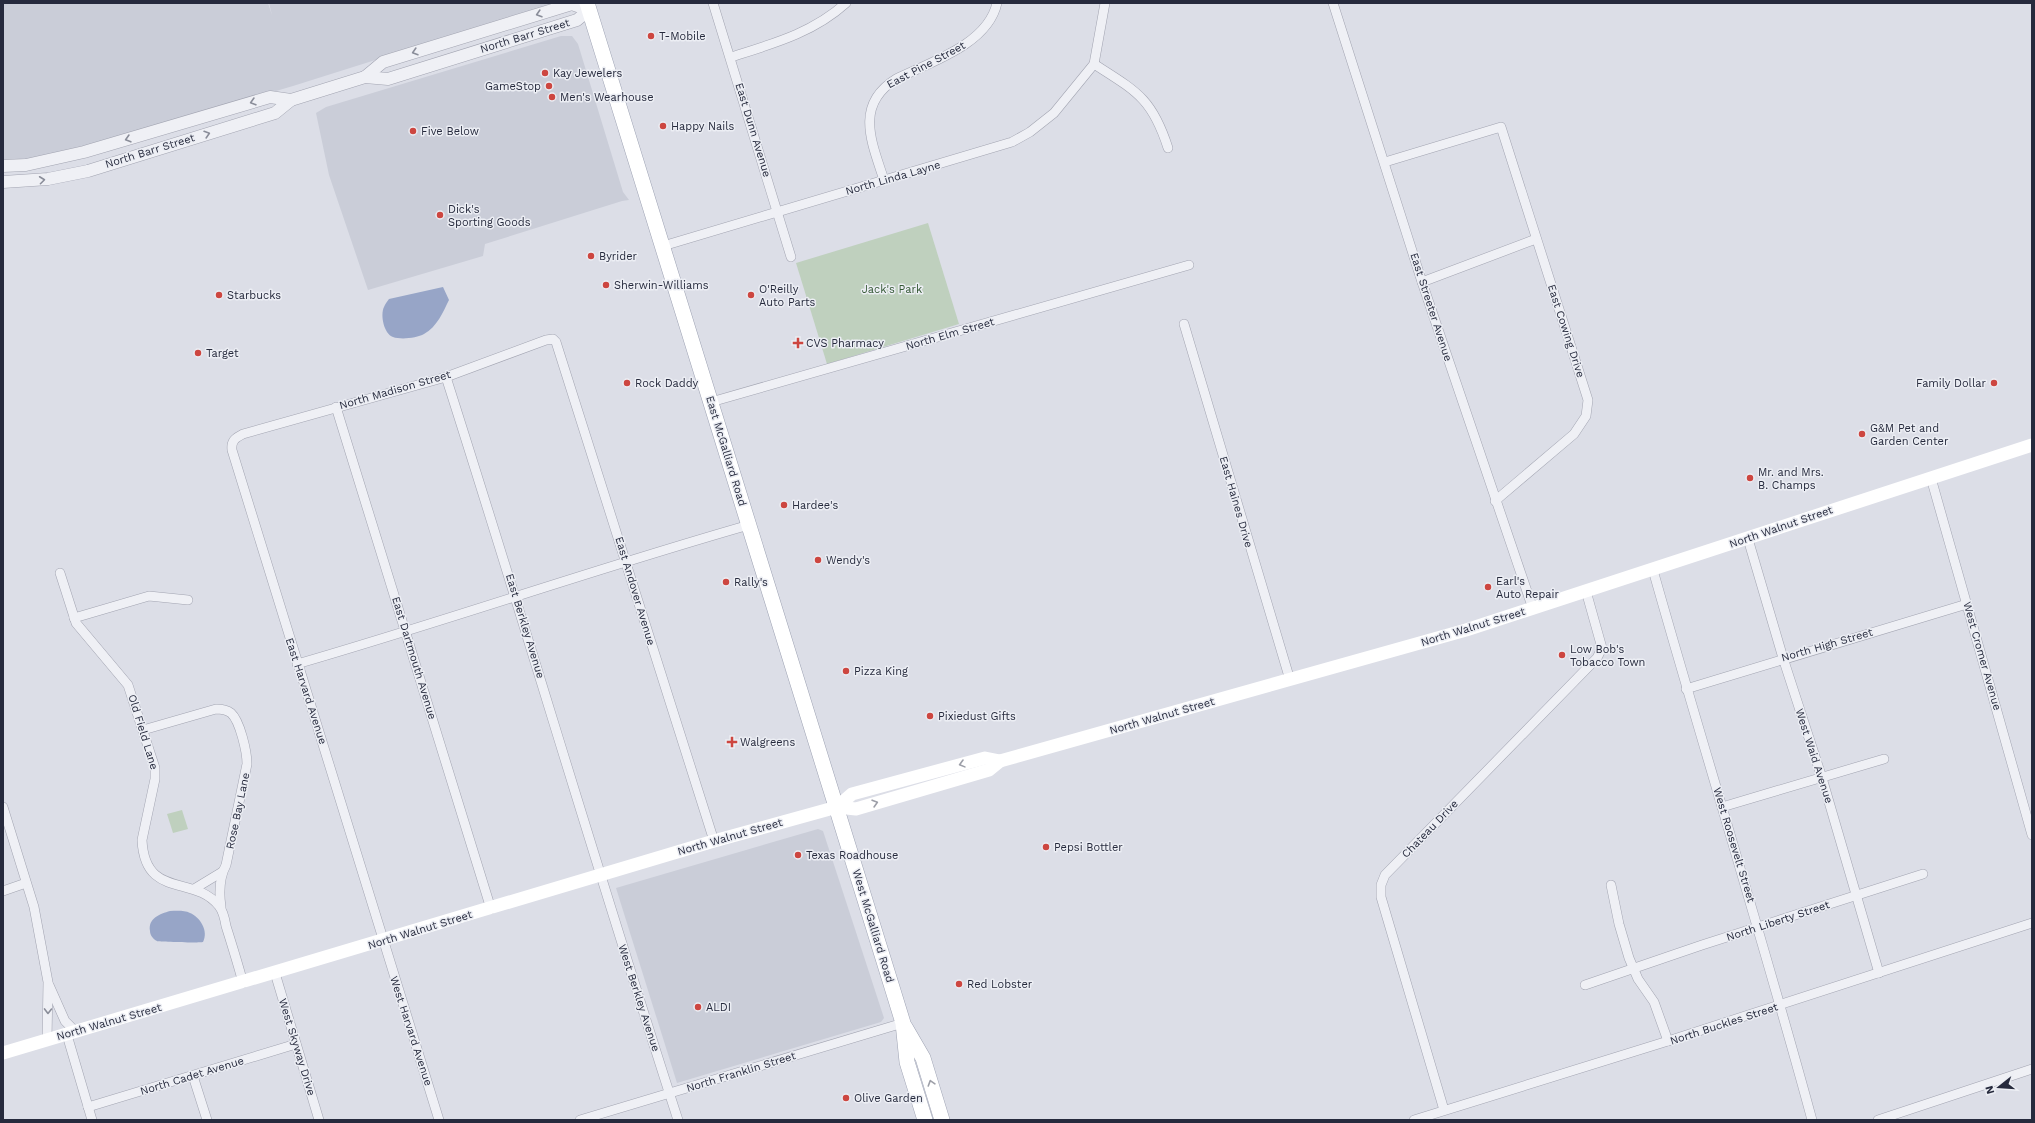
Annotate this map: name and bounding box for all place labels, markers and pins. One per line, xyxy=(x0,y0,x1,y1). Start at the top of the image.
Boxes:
place label: T-Mobile xyxy=(659,30,706,43)
marker: T-Mobile xyxy=(646,31,656,41)
place label: Kay Jewelers xyxy=(553,67,623,80)
marker: Kay Jewelers xyxy=(540,68,550,78)
place label: GameStop xyxy=(485,80,541,93)
marker: GameStop xyxy=(544,81,554,91)
place label: Men's Wearhouse xyxy=(560,91,654,104)
marker: Men's Wearhouse xyxy=(547,92,557,102)
place label: Happy Nails xyxy=(671,120,735,133)
marker: Happy Nails xyxy=(658,121,668,131)
place label: Five Below xyxy=(421,125,479,138)
marker: Five Below xyxy=(408,126,418,136)
place label: Dick's Sporting Goods xyxy=(448,203,531,229)
marker: Dick's Sporting Goods xyxy=(435,210,445,220)
place label: Byrider xyxy=(599,250,638,263)
marker: Byrider xyxy=(586,251,596,261)
place label: Sherwin-Williams xyxy=(614,279,709,292)
marker: Sherwin-Williams xyxy=(601,280,611,290)
place label: O'Reilly Auto Parts xyxy=(759,283,816,309)
place label: Starbucks xyxy=(227,289,281,302)
marker: Starbucks xyxy=(214,290,224,300)
marker: O'Reilly Auto Parts xyxy=(746,290,756,300)
place label: CVS Pharmacy xyxy=(806,337,884,350)
marker: CVS Pharmacy xyxy=(793,338,803,348)
place label: Target xyxy=(206,347,239,360)
marker: Target xyxy=(193,348,203,358)
place label: Rock Daddy xyxy=(635,377,699,390)
place label: Family Dollar xyxy=(1916,377,1986,390)
marker: Rock Daddy xyxy=(622,378,632,388)
marker: Family Dollar xyxy=(1989,378,1999,388)
place label: G&M Pet and Garden Center xyxy=(1870,422,1949,448)
marker: G&M Pet and Garden Center xyxy=(1857,429,1867,439)
place label: Mr. and Mrs. B. Champs xyxy=(1758,466,1824,492)
marker: Mr. and Mrs. B. Champs xyxy=(1745,473,1755,483)
place label: Hardee's xyxy=(792,499,838,512)
marker: Hardee's xyxy=(779,500,789,510)
place label: Wendy's xyxy=(826,554,870,567)
marker: Wendy's xyxy=(813,555,823,565)
place label: Earl's Auto Repair xyxy=(1496,575,1559,601)
place label: Rally's xyxy=(734,576,768,589)
marker: Rally's xyxy=(721,577,731,587)
marker: Earl's Auto Repair xyxy=(1483,582,1493,592)
place label: Low Bob's Tobacco Town xyxy=(1570,643,1645,669)
marker: Low Bob's Tobacco Town xyxy=(1557,650,1567,660)
place label: Pizza King xyxy=(854,665,908,678)
marker: Pizza King xyxy=(841,666,851,676)
place label: Pixiedust Gifts xyxy=(938,710,1016,723)
marker: Pixiedust Gifts xyxy=(925,711,935,721)
place label: Walgreens xyxy=(740,736,795,749)
marker: Walgreens xyxy=(727,737,737,747)
place label: Pepsi Bottler xyxy=(1054,841,1123,854)
marker: Pepsi Bottler xyxy=(1041,842,1051,852)
place label: Texas Roadhouse xyxy=(806,849,898,862)
marker: Texas Roadhouse xyxy=(793,850,803,860)
place label: Red Lobster xyxy=(967,978,1033,991)
marker: Red Lobster xyxy=(954,979,964,989)
place label: ALDI xyxy=(706,1001,731,1014)
marker: ALDI xyxy=(693,1002,703,1012)
place label: Olive Garden xyxy=(854,1092,923,1105)
marker: Olive Garden xyxy=(841,1093,851,1103)

